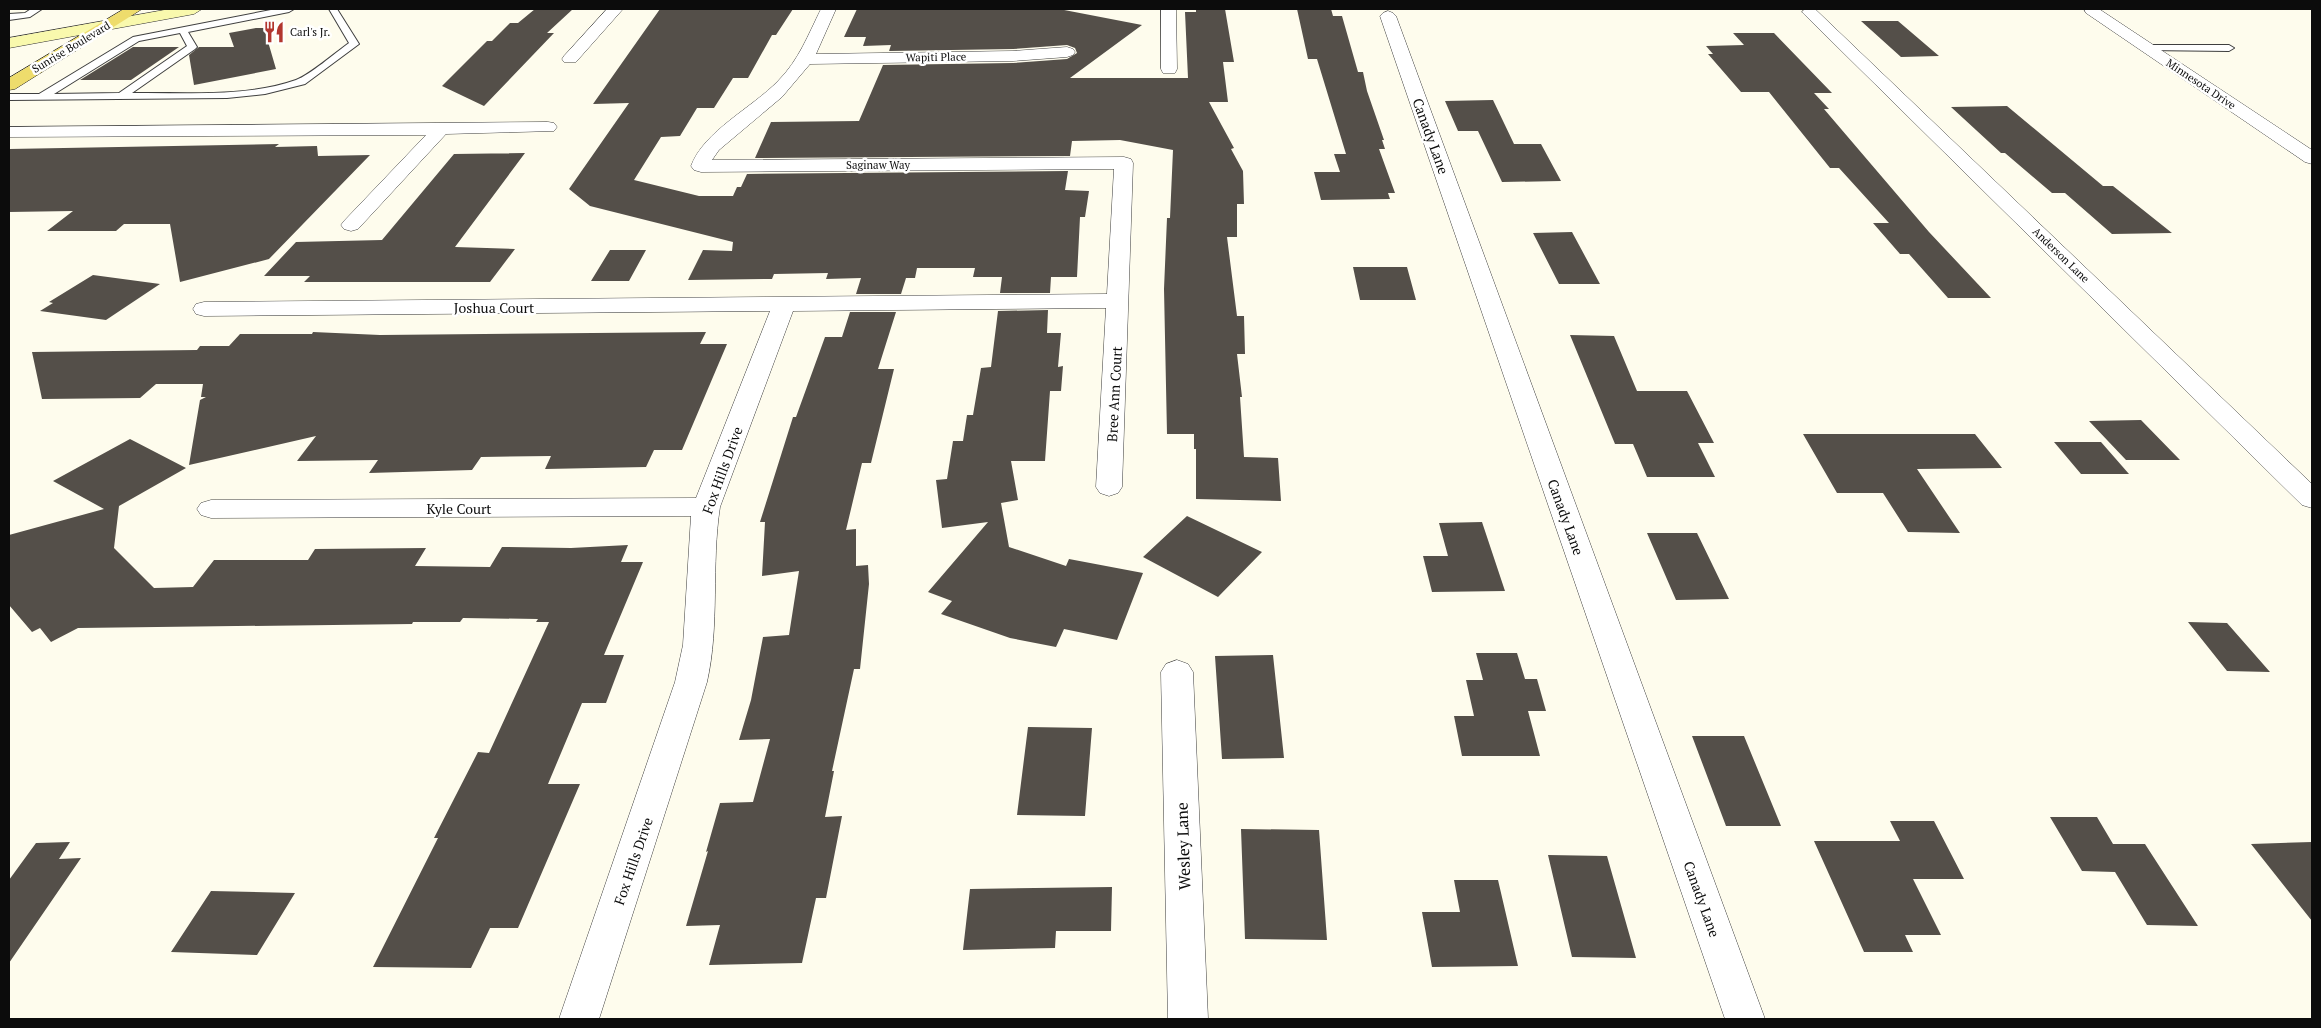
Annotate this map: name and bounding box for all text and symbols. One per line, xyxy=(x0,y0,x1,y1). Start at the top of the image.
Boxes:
street label: Sunrise Boulevard xyxy=(29,18,113,76)
restaurant icon: Carl's Jr. xyxy=(261,19,287,45)
place label: Carl's Jr. xyxy=(290,25,330,39)
street label: Wapiti Place xyxy=(906,49,967,65)
street label: Minnesota Drive xyxy=(2164,56,2239,113)
street label: Canady Lane xyxy=(1408,95,1454,177)
street label: Saginaw Way xyxy=(846,158,910,172)
street label: Anderson Lane xyxy=(2030,224,2093,286)
street label: Joshua Court xyxy=(454,298,535,317)
street label: Bree Ann Court xyxy=(1102,345,1126,442)
street label: Fox Hills Drive xyxy=(697,424,747,516)
street label: Canady Lane xyxy=(1543,476,1589,558)
street label: Kyle Court xyxy=(426,499,492,518)
street label: Wesley Lane xyxy=(1170,802,1196,890)
street label: Fox Hills Drive xyxy=(609,815,657,907)
street label: Canady Lane xyxy=(1679,858,1725,940)

